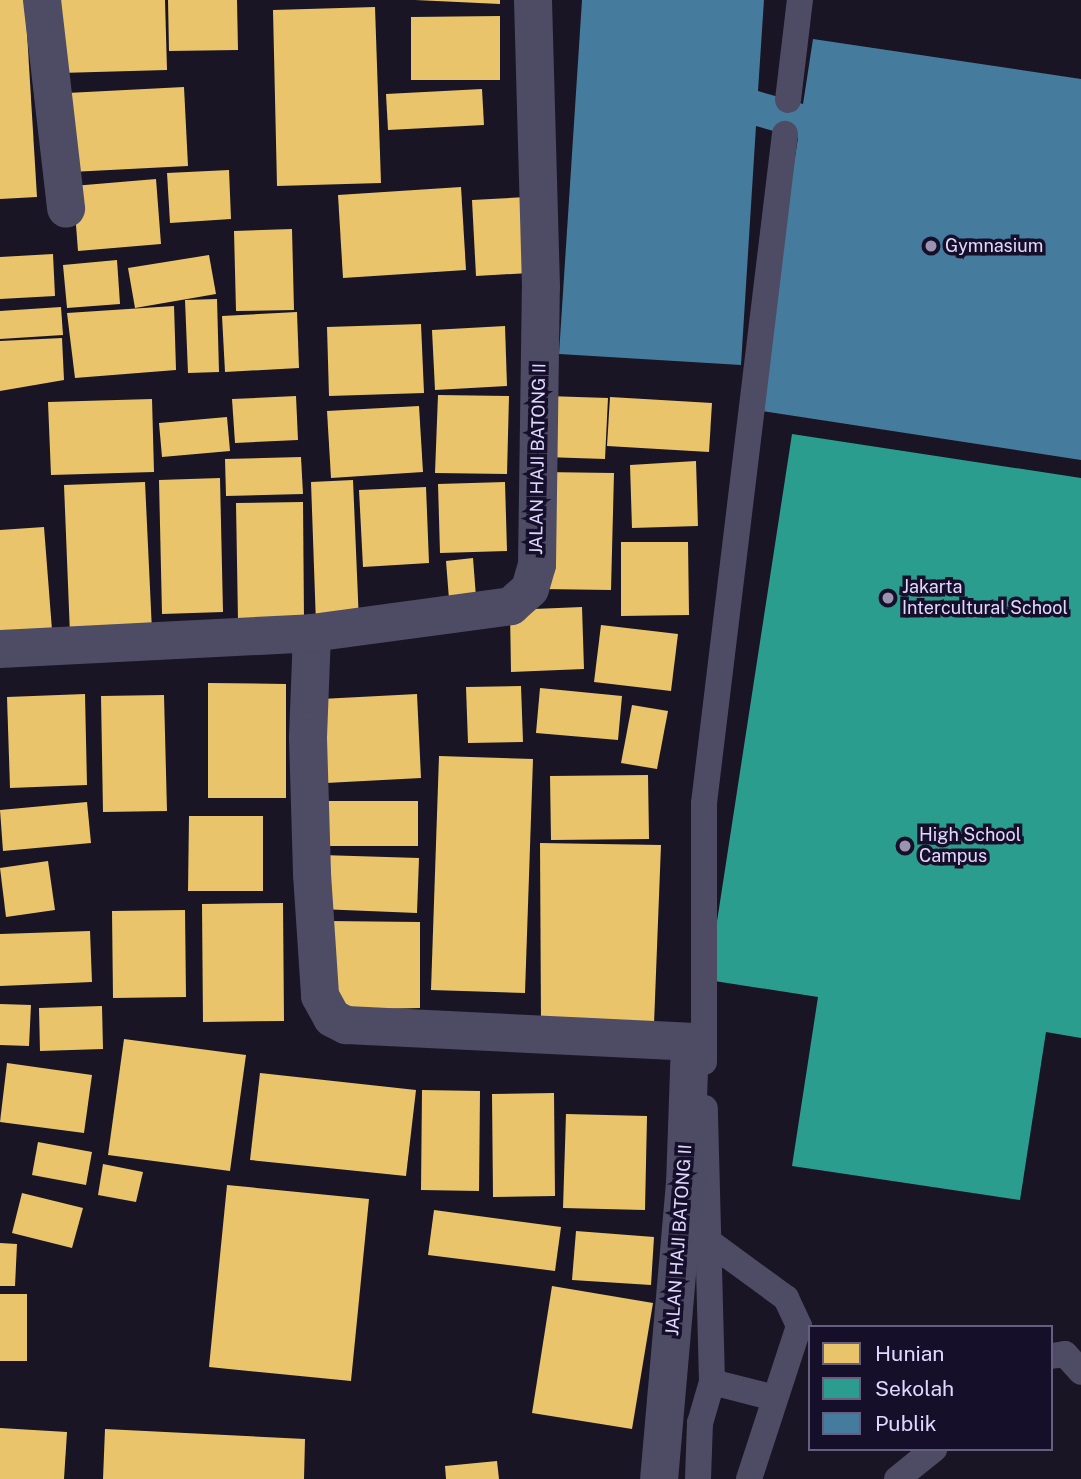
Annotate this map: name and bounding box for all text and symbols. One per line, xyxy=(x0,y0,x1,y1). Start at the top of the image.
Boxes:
place label: Gymnasium xyxy=(945,235,1043,257)
marker: Gymnasium xyxy=(923,238,939,254)
street label: JALAN HAJI BATONG II xyxy=(526,363,550,555)
place label: Jakarta Intercultural School xyxy=(902,577,1068,620)
marker: Jakarta Intercultural School xyxy=(880,590,896,606)
place label: High School Campus xyxy=(919,825,1021,868)
marker: High School Campus xyxy=(897,838,913,854)
street label: JALAN HAJI BATONG II xyxy=(662,1143,696,1337)
legend xyxy=(808,1325,1053,1451)
text: Hunian xyxy=(875,1341,944,1366)
text: Sekolah xyxy=(875,1376,954,1401)
text: Publik xyxy=(875,1411,937,1436)

